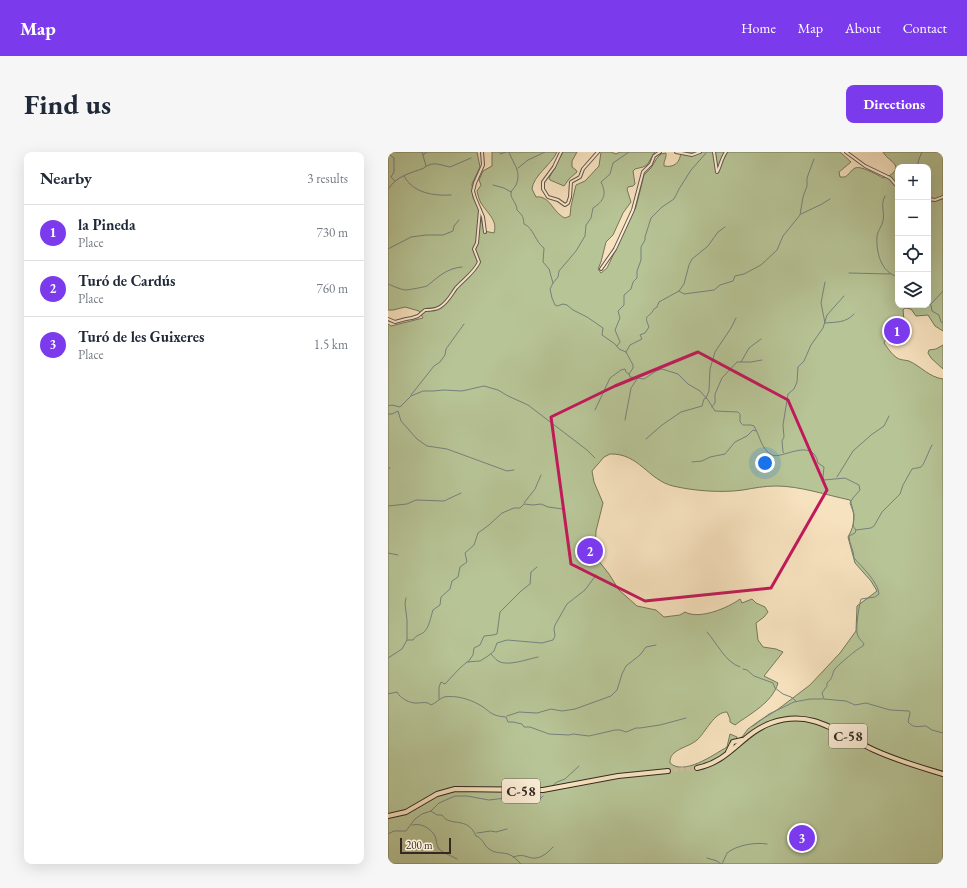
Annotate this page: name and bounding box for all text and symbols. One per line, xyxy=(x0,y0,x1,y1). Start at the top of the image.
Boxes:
text: Map xyxy=(20,16,56,41)
text: Home xyxy=(741,19,776,37)
text: Map xyxy=(798,19,823,37)
text: About xyxy=(845,19,881,37)
text: Contact xyxy=(903,19,947,37)
button: Directions xyxy=(846,85,943,123)
text: Find us xyxy=(24,86,111,122)
map controls xyxy=(895,164,931,308)
button: + xyxy=(895,164,931,200)
text: Nearby xyxy=(40,167,92,189)
text: 3 results xyxy=(307,170,348,187)
button: − xyxy=(895,200,931,236)
text: la Pineda xyxy=(78,215,136,234)
text: 1 xyxy=(50,224,56,241)
text: 730 m xyxy=(317,224,348,241)
text: Place xyxy=(78,234,104,251)
button: locate xyxy=(895,236,931,272)
text: Turó de Cardús xyxy=(78,271,176,290)
button: layers xyxy=(895,272,931,308)
text: 2 xyxy=(50,280,56,297)
text: 760 m xyxy=(317,280,348,297)
text: Place xyxy=(78,290,104,307)
pin: 1 xyxy=(884,316,910,346)
text: Turó de les Guixeres xyxy=(78,327,204,346)
text: 3 xyxy=(50,336,56,353)
text: 1.5 km xyxy=(314,336,348,353)
text: Place xyxy=(78,346,104,363)
your location xyxy=(755,453,775,473)
pin: 2 xyxy=(577,536,603,566)
road number: C-58 xyxy=(829,724,867,748)
road number: C-58 xyxy=(502,779,540,803)
pin: 3 xyxy=(789,823,815,853)
scale bar xyxy=(400,836,451,855)
text: 200 m xyxy=(406,838,433,852)

